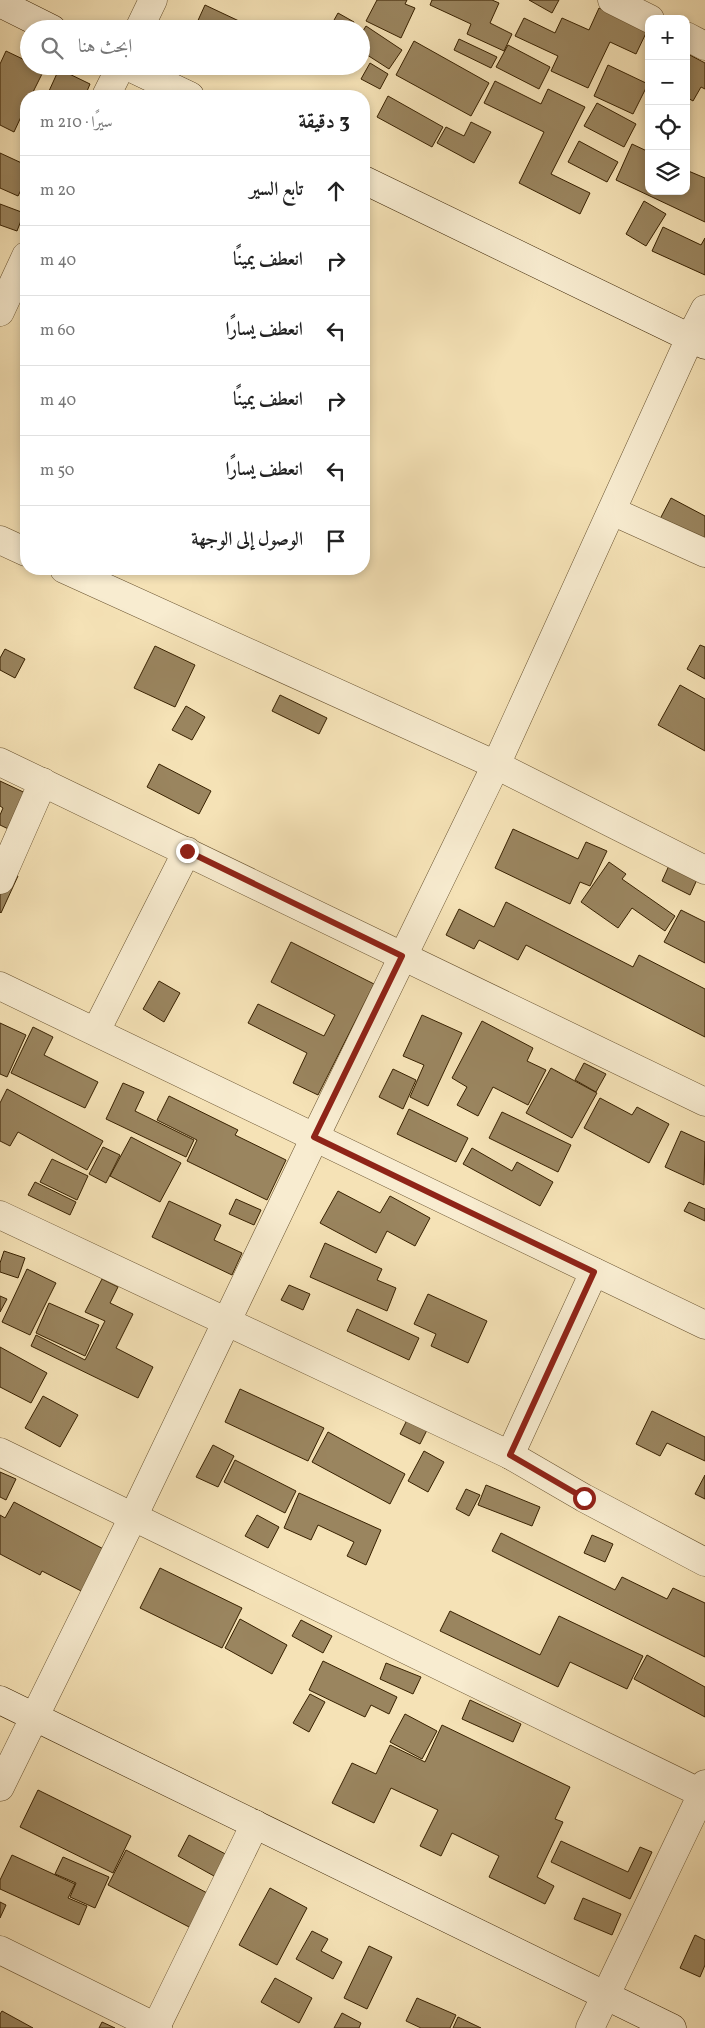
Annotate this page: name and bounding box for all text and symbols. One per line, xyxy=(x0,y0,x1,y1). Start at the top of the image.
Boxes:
map controls xyxy=(645,15,690,195)
button: + xyxy=(645,15,690,60)
search box xyxy=(20,20,370,75)
icon: search xyxy=(38,34,66,62)
text: ابحث هنا xyxy=(78,34,132,60)
button: − xyxy=(645,60,690,105)
button: locate xyxy=(645,105,690,150)
text: 3 دقيقة xyxy=(298,108,350,137)
text: سيرًا · 210 m xyxy=(40,112,113,134)
button: layers xyxy=(645,150,690,195)
text: تابع السير xyxy=(250,177,303,203)
icon: ahead xyxy=(322,177,350,205)
text: 20 m xyxy=(40,180,75,202)
text: انعطف يمينًا xyxy=(233,247,303,273)
icon: right xyxy=(322,247,350,275)
text: 40 m xyxy=(40,250,76,272)
text: انعطف يسارًا xyxy=(225,317,303,343)
icon: left xyxy=(322,317,350,345)
text: 60 m xyxy=(40,320,75,342)
text: انعطف يمينًا xyxy=(233,387,303,413)
icon: right xyxy=(322,387,350,415)
text: 40 m xyxy=(40,390,76,412)
text: انعطف يسارًا xyxy=(225,457,303,483)
icon: left xyxy=(322,457,350,485)
text: 50 m xyxy=(40,460,74,482)
text: الوصول إلى الوجهة xyxy=(191,527,303,553)
icon: arrive xyxy=(322,527,350,555)
route end xyxy=(176,840,199,863)
route start xyxy=(573,1487,596,1510)

